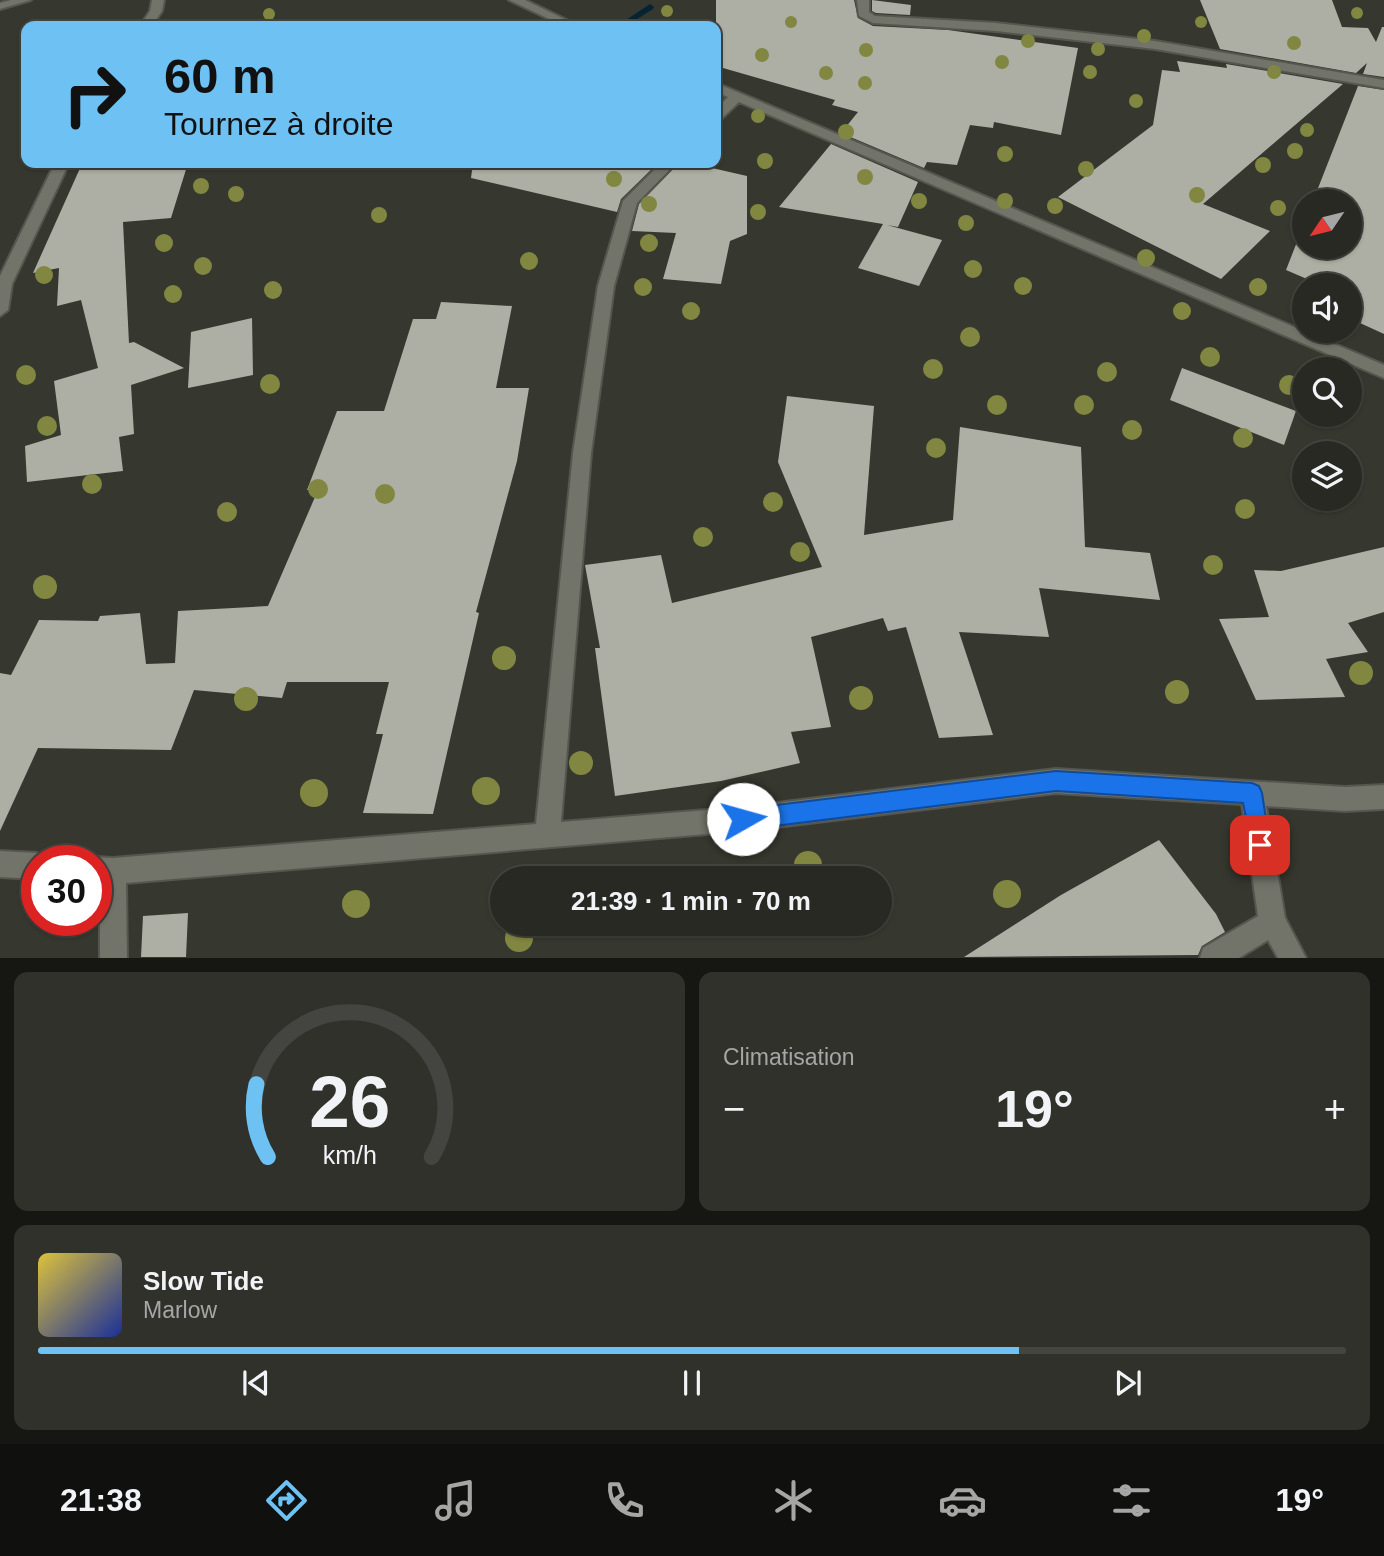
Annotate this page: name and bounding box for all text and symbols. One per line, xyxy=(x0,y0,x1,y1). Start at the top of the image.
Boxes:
icon: right xyxy=(49,49,140,140)
text: 60 m xyxy=(164,49,276,103)
text: Tournez à droite xyxy=(164,106,393,142)
north arrow xyxy=(1292,189,1362,259)
map controls xyxy=(1292,189,1362,511)
button: sound xyxy=(1292,273,1362,343)
button: search xyxy=(1292,357,1362,427)
button: layers xyxy=(1292,441,1362,511)
position arrow xyxy=(706,782,780,856)
pin xyxy=(1230,815,1290,875)
icon: arrive xyxy=(1241,826,1279,864)
speed limit sign: 30 xyxy=(21,845,112,936)
text: 21:39 · 1 min · 70 m xyxy=(571,886,811,916)
text: Climatisation xyxy=(723,1044,855,1070)
text: 26 xyxy=(309,1062,390,1143)
text: 19° xyxy=(995,1080,1074,1138)
text: − xyxy=(723,1088,745,1130)
text: + xyxy=(1324,1088,1346,1130)
text: km/h xyxy=(322,1141,377,1169)
text: Slow Tide xyxy=(143,1266,264,1296)
text: Marlow xyxy=(143,1297,217,1323)
icon: previous xyxy=(237,1364,275,1402)
icon: pause xyxy=(673,1364,711,1402)
icon: next xyxy=(1109,1364,1147,1402)
icon: directions xyxy=(262,1476,311,1525)
icon: music xyxy=(431,1476,480,1525)
icon: phone xyxy=(600,1476,649,1525)
icon: climate xyxy=(769,1476,818,1525)
icon: car xyxy=(938,1476,987,1525)
icon: filters xyxy=(1107,1476,1156,1525)
text: 21:38 xyxy=(60,1482,142,1518)
text: 19° xyxy=(1276,1482,1324,1518)

